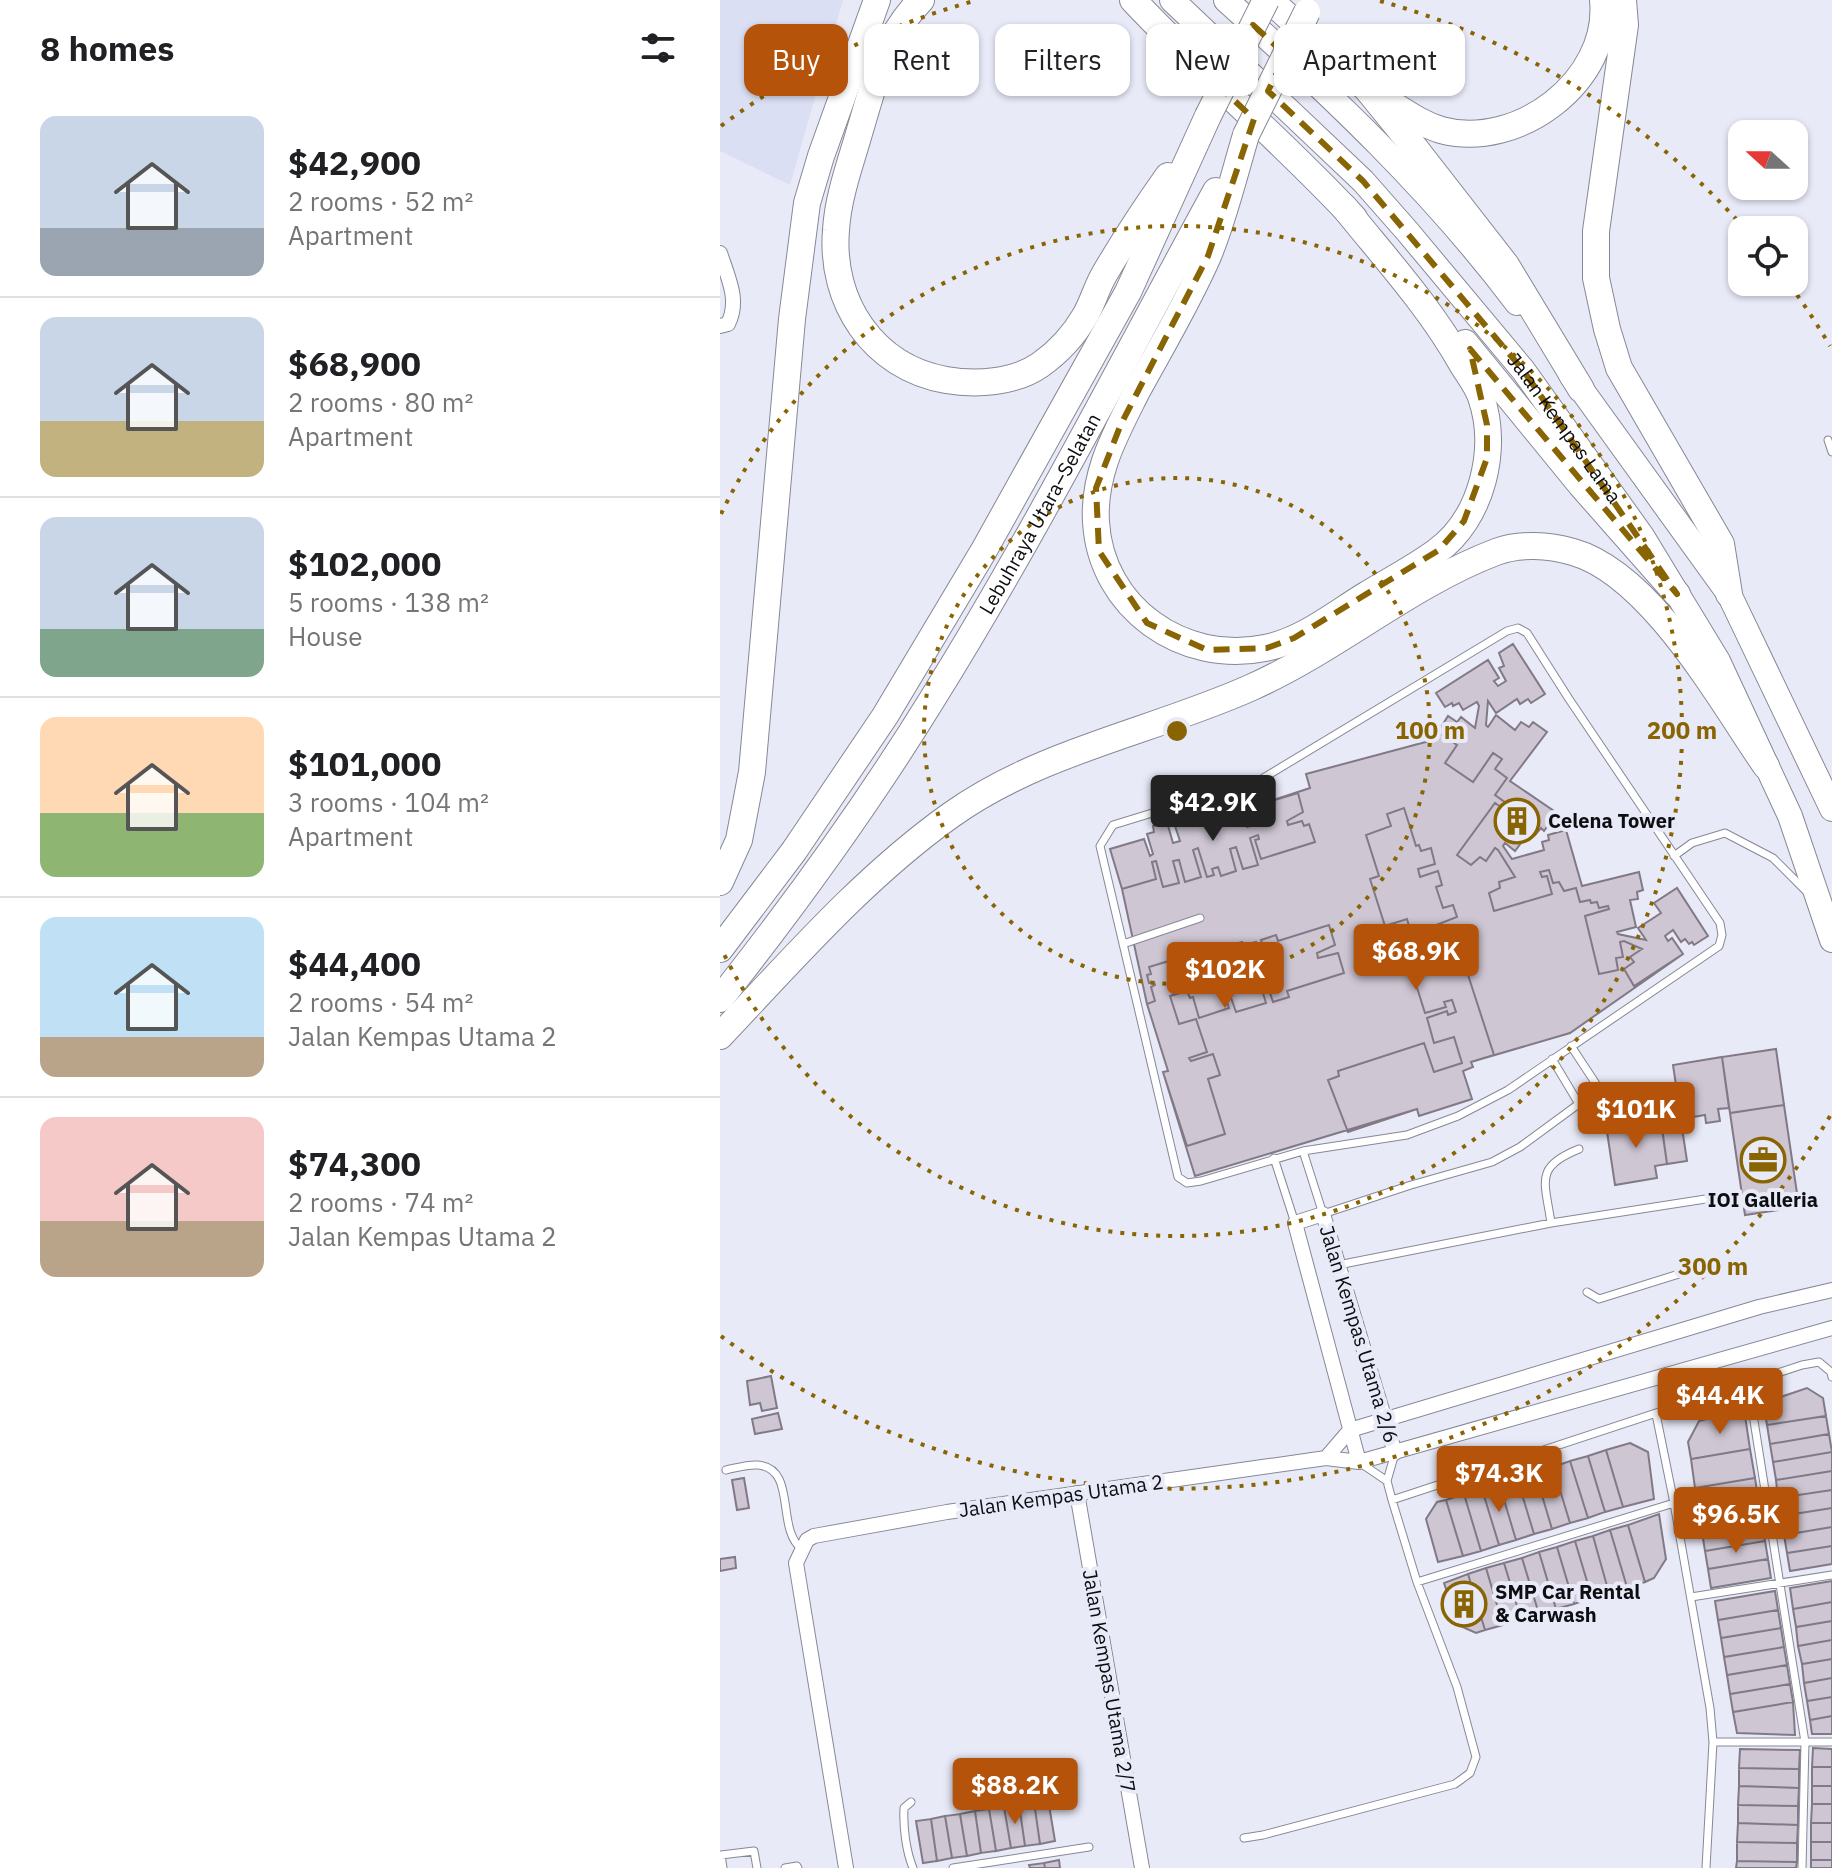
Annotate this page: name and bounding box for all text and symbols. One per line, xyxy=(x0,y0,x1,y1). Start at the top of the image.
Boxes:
chip: Buy xyxy=(744,24,848,96)
chip: Rent xyxy=(864,24,979,96)
chip: Filters xyxy=(995,24,1130,96)
chip: New xyxy=(1146,24,1258,96)
chip: Apartment xyxy=(1274,24,1465,96)
text: 8 homes xyxy=(40,26,175,70)
icon: filters xyxy=(636,26,680,70)
north arrow xyxy=(1728,120,1808,200)
map controls xyxy=(1728,120,1808,296)
text: $42,900 xyxy=(288,140,421,184)
icon: home xyxy=(104,148,200,244)
text: 2 rooms · 52 m² xyxy=(288,184,473,218)
button: locate xyxy=(1728,216,1808,296)
text: Apartment xyxy=(288,218,413,252)
text: $68,900 xyxy=(288,341,421,385)
street label: Jalan Kempas Lama xyxy=(1501,347,1628,509)
icon: home xyxy=(104,349,200,445)
text: 2 rooms · 80 m² xyxy=(288,385,473,419)
street label: Lebuhraya Utara–Selatan xyxy=(972,408,1107,619)
text: Apartment xyxy=(288,419,413,453)
text: $102,000 xyxy=(288,541,441,585)
icon: home xyxy=(104,549,200,645)
text: 5 rooms · 138 m² xyxy=(288,585,489,619)
text: House xyxy=(288,619,363,653)
text: 100 m xyxy=(1395,714,1465,746)
text: 200 m xyxy=(1647,714,1717,746)
centre of rings xyxy=(1163,717,1191,745)
text: $101,000 xyxy=(288,741,441,785)
icon: home xyxy=(104,749,200,845)
pin: $42.9K xyxy=(1148,775,1278,843)
text: $42.9K xyxy=(1169,784,1257,818)
text: 3 rooms · 104 m² xyxy=(288,785,489,819)
building icon: Celena Tower xyxy=(1493,797,1541,845)
place label: Celena Tower xyxy=(1548,807,1675,834)
text: Apartment xyxy=(288,819,413,853)
pin: $68.9K xyxy=(1351,924,1481,992)
text: $68.9K xyxy=(1372,933,1460,967)
text: $44,400 xyxy=(288,941,421,985)
pin: $102K xyxy=(1169,942,1281,1010)
icon: home xyxy=(104,949,200,1045)
text: $102K xyxy=(1185,951,1265,985)
text: 2 rooms · 54 m² xyxy=(288,985,473,1019)
text: Jalan Kempas Utama 2 xyxy=(288,1019,557,1053)
pin: $101K xyxy=(1580,1082,1692,1150)
text: $101K xyxy=(1596,1091,1676,1125)
office icon: IOI Galleria xyxy=(1739,1136,1787,1184)
text: $74,300 xyxy=(288,1141,421,1185)
icon: home xyxy=(104,1149,200,1245)
text: 2 rooms · 74 m² xyxy=(288,1185,473,1219)
place label: IOI Galleria xyxy=(1708,1186,1818,1213)
text: Jalan Kempas Utama 2 xyxy=(288,1219,557,1253)
street label: Jalan Kempas Utama 2/6 xyxy=(1313,1222,1405,1446)
text: 300 m xyxy=(1678,1250,1748,1282)
pin: $44.4K xyxy=(1655,1368,1785,1436)
text: $44.4K xyxy=(1676,1377,1764,1411)
pin: $74.3K xyxy=(1434,1446,1564,1514)
text: $74.3K xyxy=(1455,1455,1543,1489)
street label: Jalan Kempas Utama 2 xyxy=(957,1468,1165,1523)
pin: $96.5K xyxy=(1671,1487,1801,1555)
text: $96.5K xyxy=(1692,1496,1780,1530)
street label: Jalan Kempas Utama 2/7 xyxy=(1077,1567,1142,1795)
place label: SMP Car Rental & Carwash xyxy=(1495,1578,1640,1628)
building icon: SMP Car Rental & Carwash xyxy=(1440,1580,1488,1628)
pin: $88.2K xyxy=(950,1758,1080,1826)
text: $88.2K xyxy=(971,1767,1059,1801)

